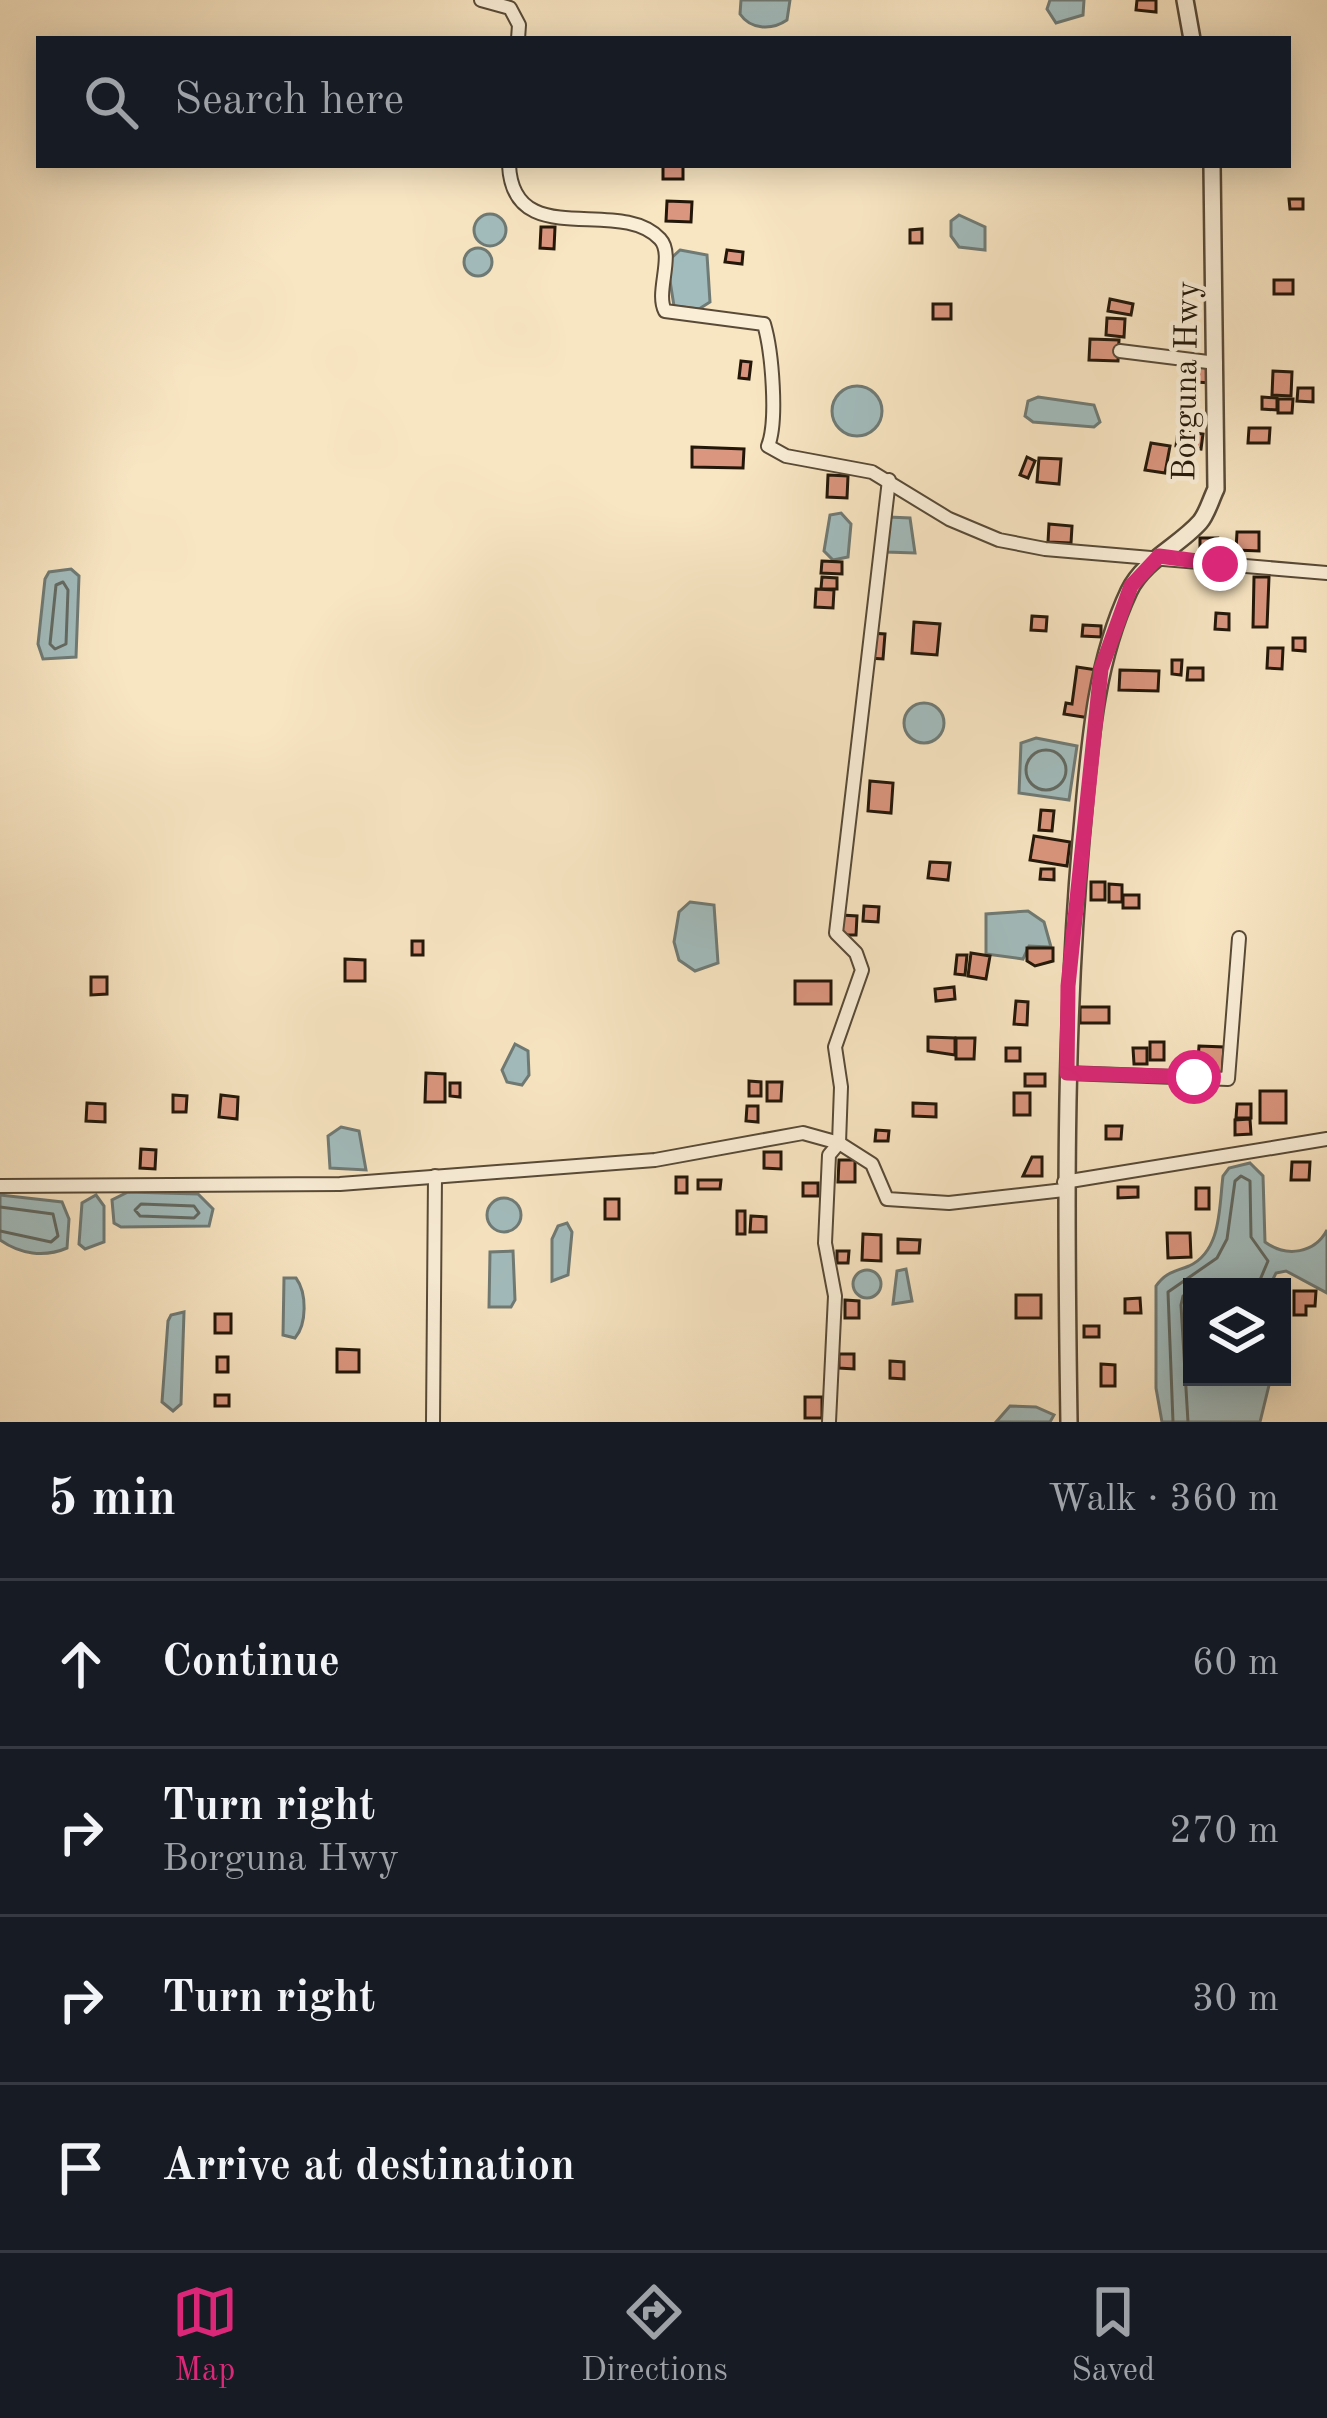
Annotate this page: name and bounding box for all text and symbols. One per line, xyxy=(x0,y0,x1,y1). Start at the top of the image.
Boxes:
search box xyxy=(36,36,1291,168)
icon: search xyxy=(78,69,144,135)
text: Search here xyxy=(174,79,404,124)
street label: Borguna Hwy xyxy=(1169,280,1206,482)
route end xyxy=(1193,537,1247,591)
route start xyxy=(1167,1050,1221,1104)
map controls xyxy=(1183,1278,1291,1386)
button: layers xyxy=(1183,1278,1291,1386)
text: 5 min xyxy=(48,1475,176,1526)
text: Walk · 360 m xyxy=(1048,1480,1279,1519)
icon: ahead xyxy=(48,1631,114,1697)
text: Continue xyxy=(162,1641,340,1686)
text: 60 m xyxy=(1192,1644,1279,1683)
text: Turn right xyxy=(162,1785,375,1830)
icon: right xyxy=(48,1799,114,1865)
text: 270 m xyxy=(1169,1812,1279,1851)
text: Borguna Hwy xyxy=(162,1840,399,1879)
icon: right xyxy=(48,1967,114,2033)
text: Turn right xyxy=(162,1977,375,2022)
text: 30 m xyxy=(1192,1980,1279,2019)
icon: arrive xyxy=(48,2135,114,2201)
text: Arrive at destination xyxy=(162,2145,575,2190)
tab: Map xyxy=(172,2279,238,2392)
tab: Directions xyxy=(581,2279,728,2392)
tab: Saved xyxy=(1071,2279,1155,2392)

